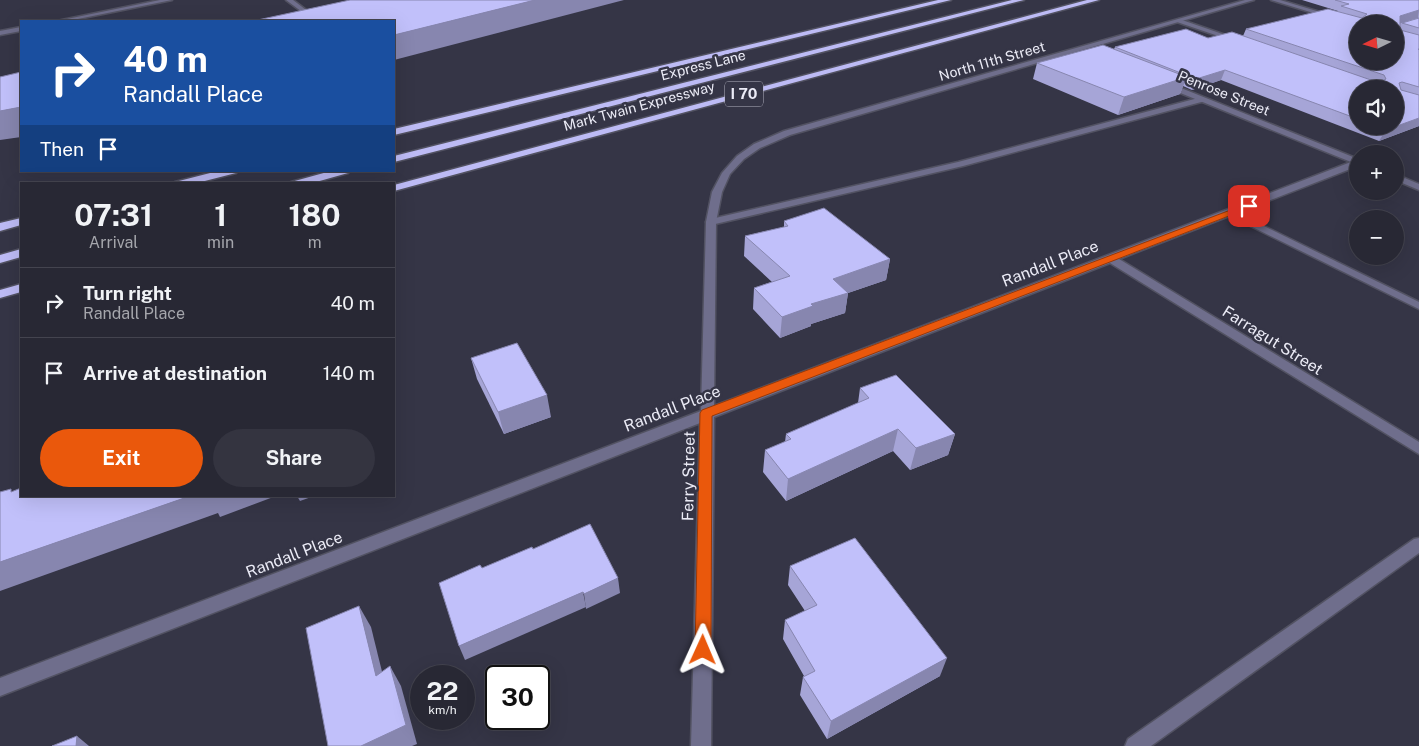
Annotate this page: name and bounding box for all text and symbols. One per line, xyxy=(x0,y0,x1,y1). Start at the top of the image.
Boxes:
north arrow xyxy=(1349,15,1404,70)
map controls xyxy=(1349,15,1404,265)
street label: North 11th Street xyxy=(937,38,1047,84)
text: 40 m xyxy=(123,39,208,80)
icon: right xyxy=(40,40,105,105)
street label: Express Lane xyxy=(659,47,747,83)
street label: Penrose Street xyxy=(1176,67,1272,119)
street label: Mark Twain Expressway xyxy=(562,78,717,134)
button: sound xyxy=(1349,80,1404,135)
text: Randall Place xyxy=(123,81,263,107)
road number: I 70 xyxy=(725,82,763,106)
icon: arrive xyxy=(94,135,122,163)
text: Then xyxy=(40,138,84,160)
button: + xyxy=(1349,145,1404,200)
pin xyxy=(1228,185,1270,227)
icon: arrive xyxy=(1235,192,1263,220)
text: 07:31 xyxy=(74,197,153,233)
text: 1 xyxy=(214,197,227,233)
text: 180 xyxy=(288,197,341,233)
button: − xyxy=(1349,210,1404,265)
text: Arrival xyxy=(89,233,138,252)
text: min xyxy=(207,233,234,252)
text: m xyxy=(308,233,322,252)
street label: Randall Place xyxy=(999,236,1101,291)
text: Turn right xyxy=(83,282,172,304)
icon: right xyxy=(40,289,68,317)
text: 40 m xyxy=(330,292,375,314)
street label: Farragut Street xyxy=(1219,302,1327,379)
text: Randall Place xyxy=(83,304,185,323)
icon: arrive xyxy=(40,359,68,387)
text: Arrive at destination xyxy=(83,362,267,384)
text: 140 m xyxy=(323,362,375,384)
street label: Randall Place xyxy=(621,381,723,436)
button: Exit xyxy=(40,429,203,487)
button: Share xyxy=(213,429,375,487)
street label: Ferry Street xyxy=(678,431,699,521)
street label: Randall Place xyxy=(243,527,345,582)
position arrow xyxy=(676,623,728,675)
speed limit sign: 30 xyxy=(485,665,550,730)
text: 22 xyxy=(427,676,458,706)
text: km/h xyxy=(428,703,457,717)

